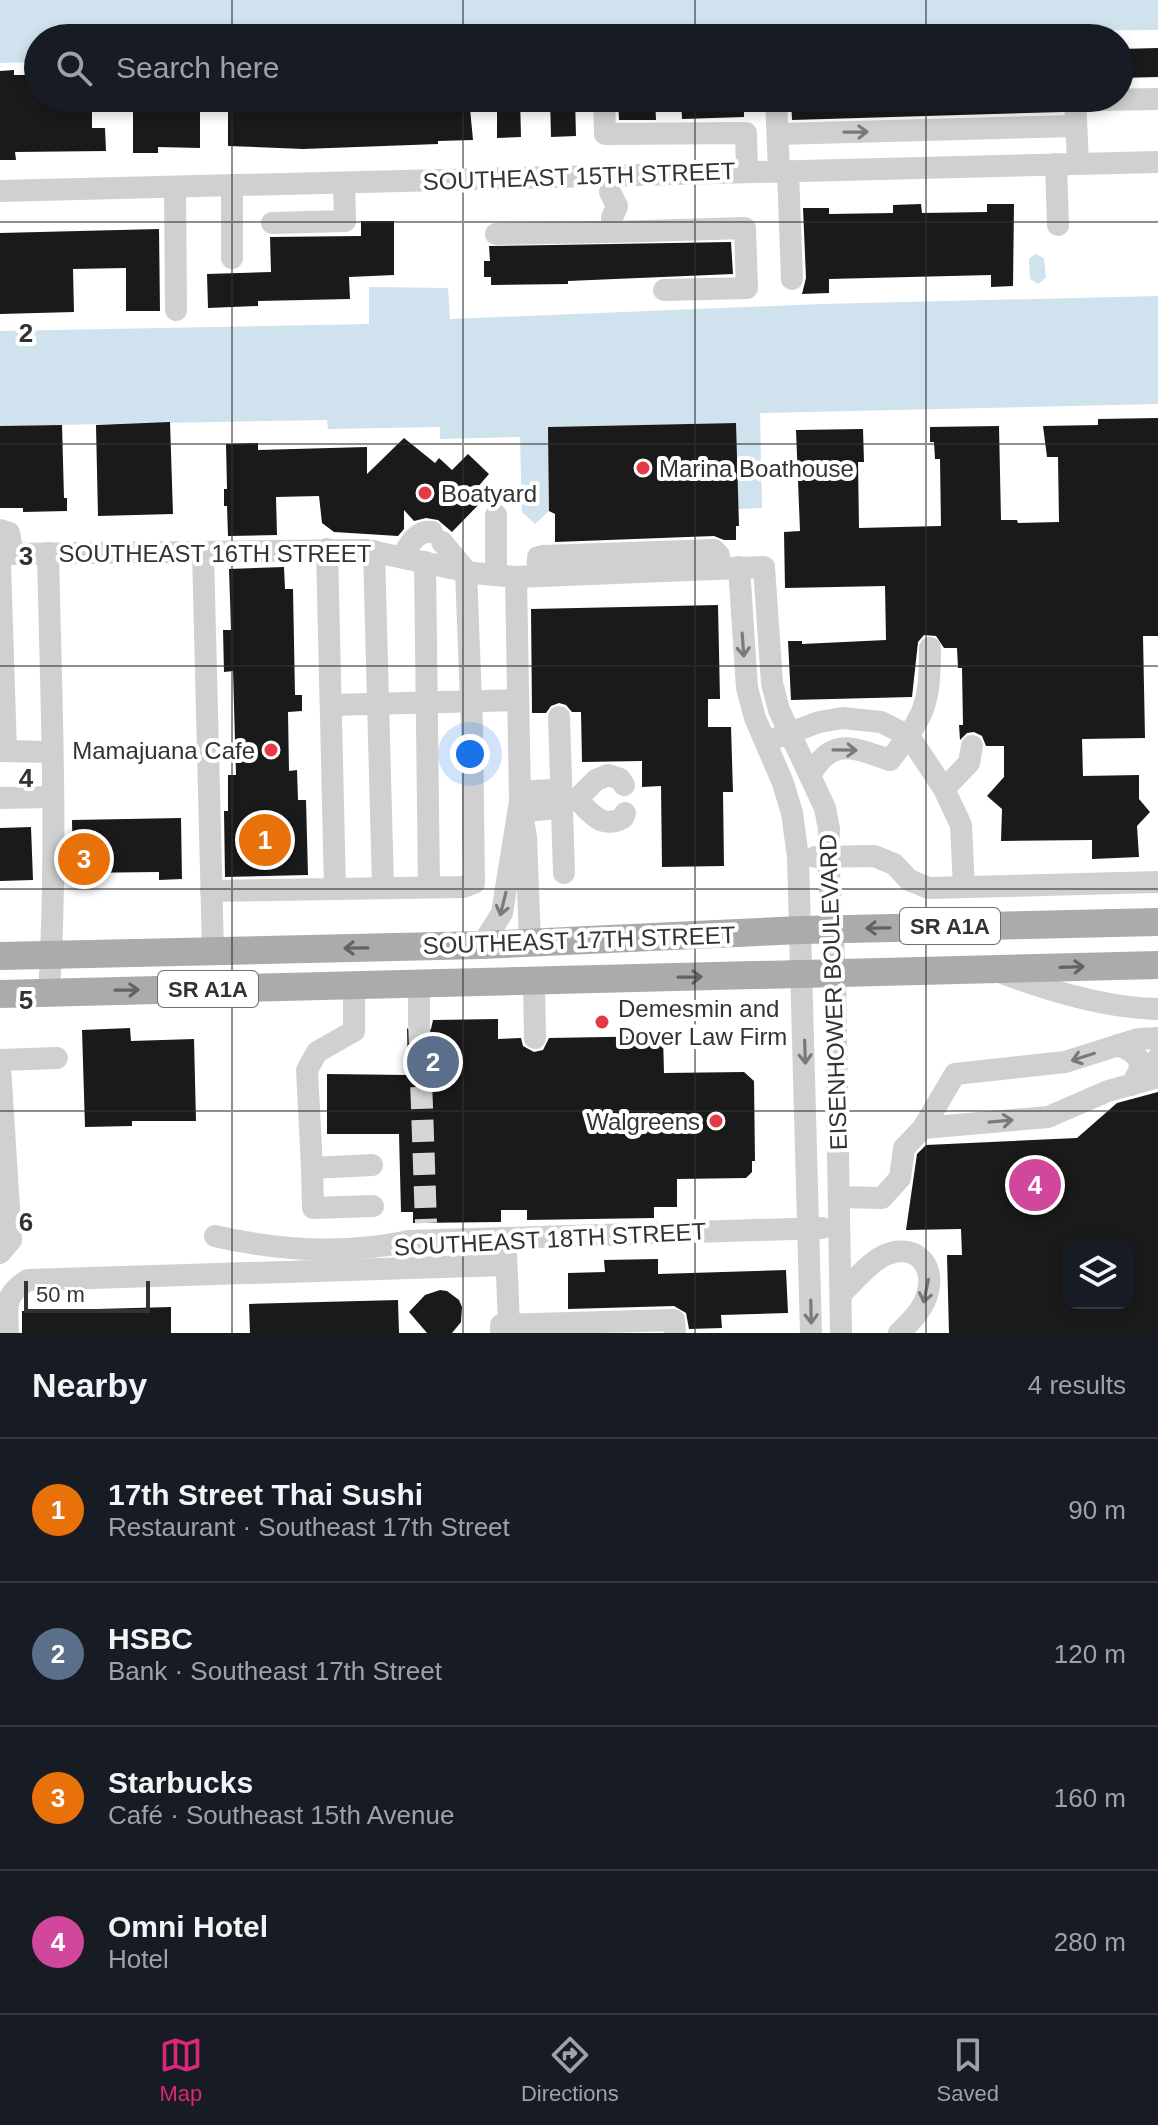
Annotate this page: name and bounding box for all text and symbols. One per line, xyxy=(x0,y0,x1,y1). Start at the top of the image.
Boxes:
search box xyxy=(24,24,1134,112)
icon: search xyxy=(52,46,96,90)
text: Search here xyxy=(116,51,279,84)
one-way arrow xyxy=(842,124,869,139)
street label: SOUTHEAST 15TH STREET xyxy=(422,157,736,195)
text: 2 xyxy=(19,318,33,348)
place label: Marina Boathouse xyxy=(659,455,854,482)
marker: Marina Boathouse xyxy=(634,459,652,477)
place label: Boatyard xyxy=(441,480,537,507)
marker: Boatyard xyxy=(416,484,434,502)
street label: SOUTHEAST 16TH STREET xyxy=(59,540,372,567)
text: 3 xyxy=(19,541,33,571)
one-way arrow xyxy=(736,631,751,658)
your location xyxy=(450,734,490,774)
place label: Mamajuana Cafe xyxy=(72,737,255,764)
marker: Mamajuana Cafe xyxy=(262,741,280,759)
one-way arrow xyxy=(832,743,858,758)
text: 4 xyxy=(19,763,34,793)
pin: 1 xyxy=(239,810,291,870)
pin: 3 xyxy=(58,829,110,889)
street label: EISENHOWER BOULEVARD xyxy=(814,833,852,1151)
one-way arrow xyxy=(495,890,510,916)
road number: SR A1A xyxy=(900,908,1000,944)
street label: SOUTHEAST 17TH STREET xyxy=(422,921,736,959)
one-way arrow xyxy=(865,921,892,936)
one-way arrow xyxy=(343,940,370,955)
one-way arrow xyxy=(1058,959,1085,975)
one-way arrow xyxy=(676,969,703,985)
road number: SR A1A xyxy=(158,971,258,1007)
one-way arrow xyxy=(113,983,140,998)
text: 5 xyxy=(19,985,33,1015)
place label: Demesmin and Dover Law Firm xyxy=(618,995,787,1050)
marker: Demesmin and Dover Law Firm xyxy=(593,1013,611,1031)
pin: 2 xyxy=(407,1032,459,1092)
one-way arrow xyxy=(797,1038,812,1065)
one-way arrow xyxy=(1070,1050,1095,1065)
place label: Walgreens xyxy=(586,1108,700,1135)
marker: Walgreens xyxy=(707,1112,725,1130)
one-way arrow xyxy=(987,1113,1014,1128)
pin: 4 xyxy=(1009,1155,1061,1215)
text: 6 xyxy=(19,1207,33,1237)
street label: SOUTHEAST 18TH STREET xyxy=(393,1217,707,1261)
map controls xyxy=(1062,1237,1134,1309)
button: layers xyxy=(1062,1237,1134,1309)
scale bar xyxy=(24,1277,150,1313)
one-way arrow xyxy=(918,1278,933,1304)
text: 50 m xyxy=(36,1282,85,1307)
one-way arrow xyxy=(803,1298,819,1325)
text: Nearby xyxy=(32,1366,147,1404)
text: 4 results xyxy=(1028,1370,1126,1400)
text: 17th Street Thai Sushi xyxy=(108,1478,423,1511)
text: 1 xyxy=(51,1495,65,1525)
text: 90 m xyxy=(1068,1495,1126,1525)
text: Restaurant · Southeast 17th Street xyxy=(108,1512,510,1542)
text: HSBC xyxy=(108,1622,193,1655)
text: 2 xyxy=(51,1639,65,1669)
text: 120 m xyxy=(1054,1639,1126,1669)
text: Bank · Southeast 17th Street xyxy=(108,1656,442,1686)
text: Starbucks xyxy=(108,1766,253,1799)
text: 3 xyxy=(51,1783,65,1813)
text: 160 m xyxy=(1054,1783,1126,1813)
text: Café · Southeast 15th Avenue xyxy=(108,1800,454,1830)
text: Omni Hotel xyxy=(108,1910,268,1943)
text: 4 xyxy=(51,1927,65,1957)
text: 280 m xyxy=(1054,1927,1126,1957)
text: Hotel xyxy=(108,1944,169,1974)
tab: Map xyxy=(159,2033,203,2107)
tab: Directions xyxy=(521,2033,619,2107)
tab: Saved xyxy=(937,2033,999,2107)

